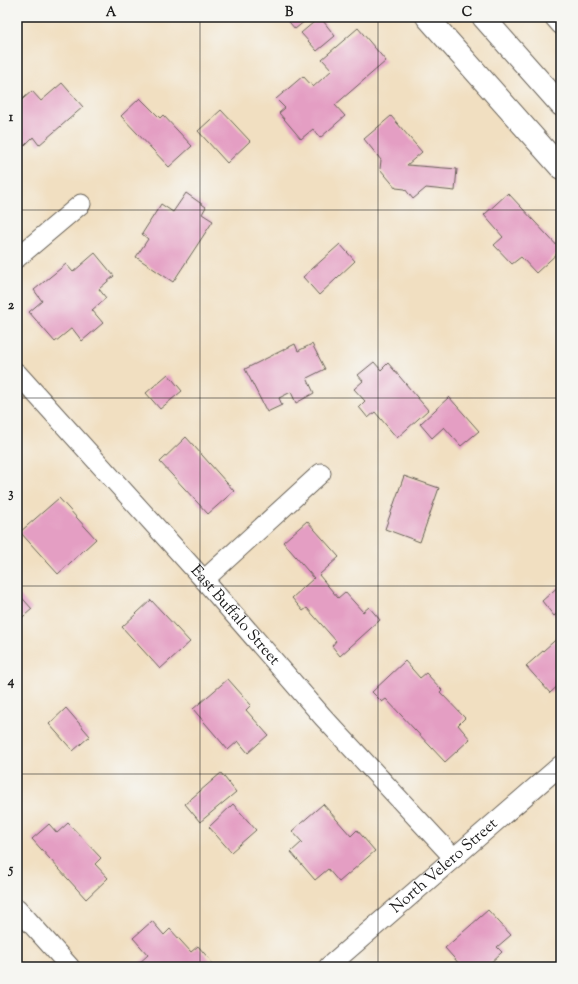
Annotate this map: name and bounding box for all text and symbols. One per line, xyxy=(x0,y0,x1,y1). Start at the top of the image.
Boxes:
text: A xyxy=(106,4,117,22)
text: B xyxy=(285,4,294,22)
text: C xyxy=(462,4,472,22)
text: 1 xyxy=(9,109,14,127)
text: 2 xyxy=(8,297,15,315)
text: 3 xyxy=(8,485,14,503)
street label: East Buffalo Street xyxy=(185,560,285,671)
text: 4 xyxy=(7,673,15,691)
street label: North Velero Street xyxy=(386,813,504,919)
text: 5 xyxy=(8,861,14,879)

